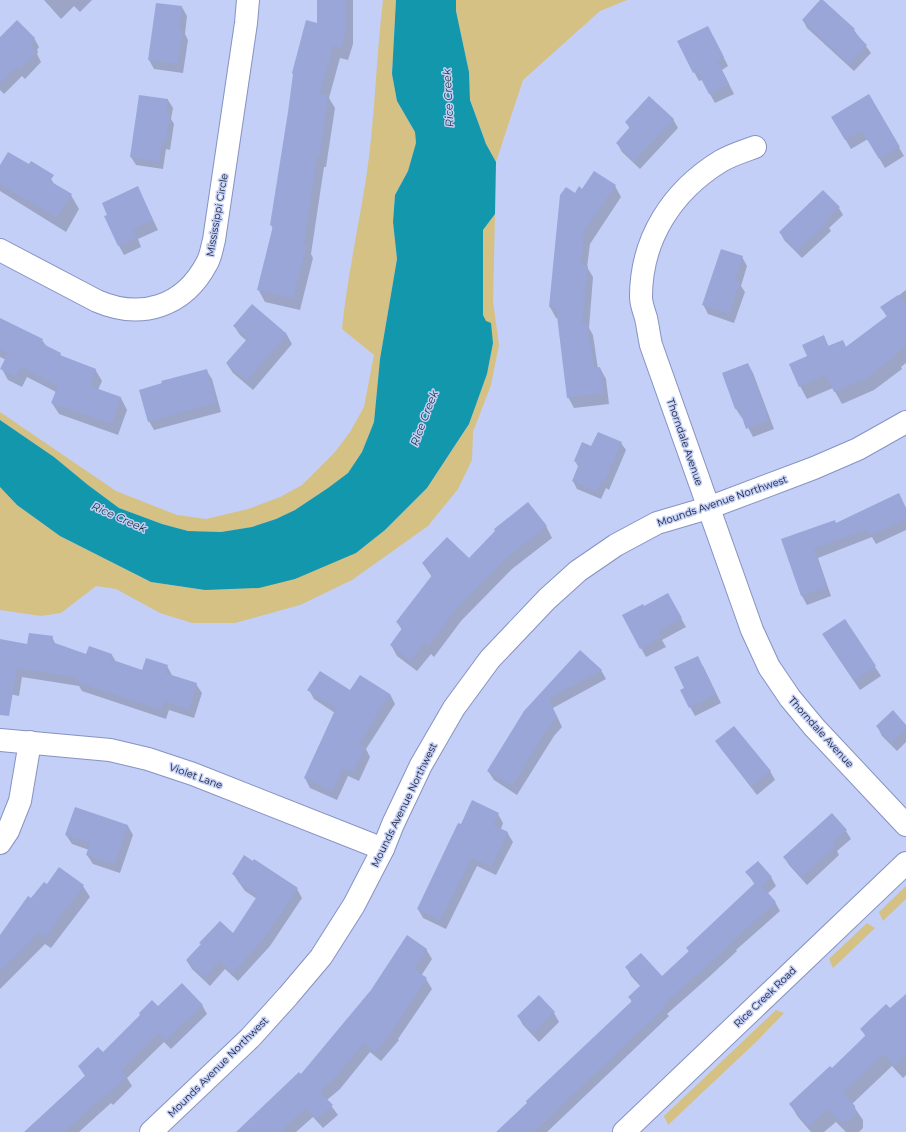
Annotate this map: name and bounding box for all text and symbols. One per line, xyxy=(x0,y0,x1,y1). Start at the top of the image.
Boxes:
water label: Rice Creek xyxy=(439,68,457,128)
street label: Mississippi Circle xyxy=(203,173,231,257)
water label: Rice Creek xyxy=(407,388,441,448)
street label: Thorndale Avenue xyxy=(664,397,706,487)
street label: Mounds Avenue Northwest xyxy=(655,473,789,529)
water label: Rice Creek xyxy=(89,499,149,535)
street label: Thorndale Avenue xyxy=(786,694,856,770)
street label: Mounds Avenue Northwest xyxy=(368,741,440,869)
street label: Violet Lane xyxy=(168,760,224,792)
street label: Rice Creek Road xyxy=(731,964,799,1030)
street label: Mounds Avenue Northwest xyxy=(165,1014,271,1120)

